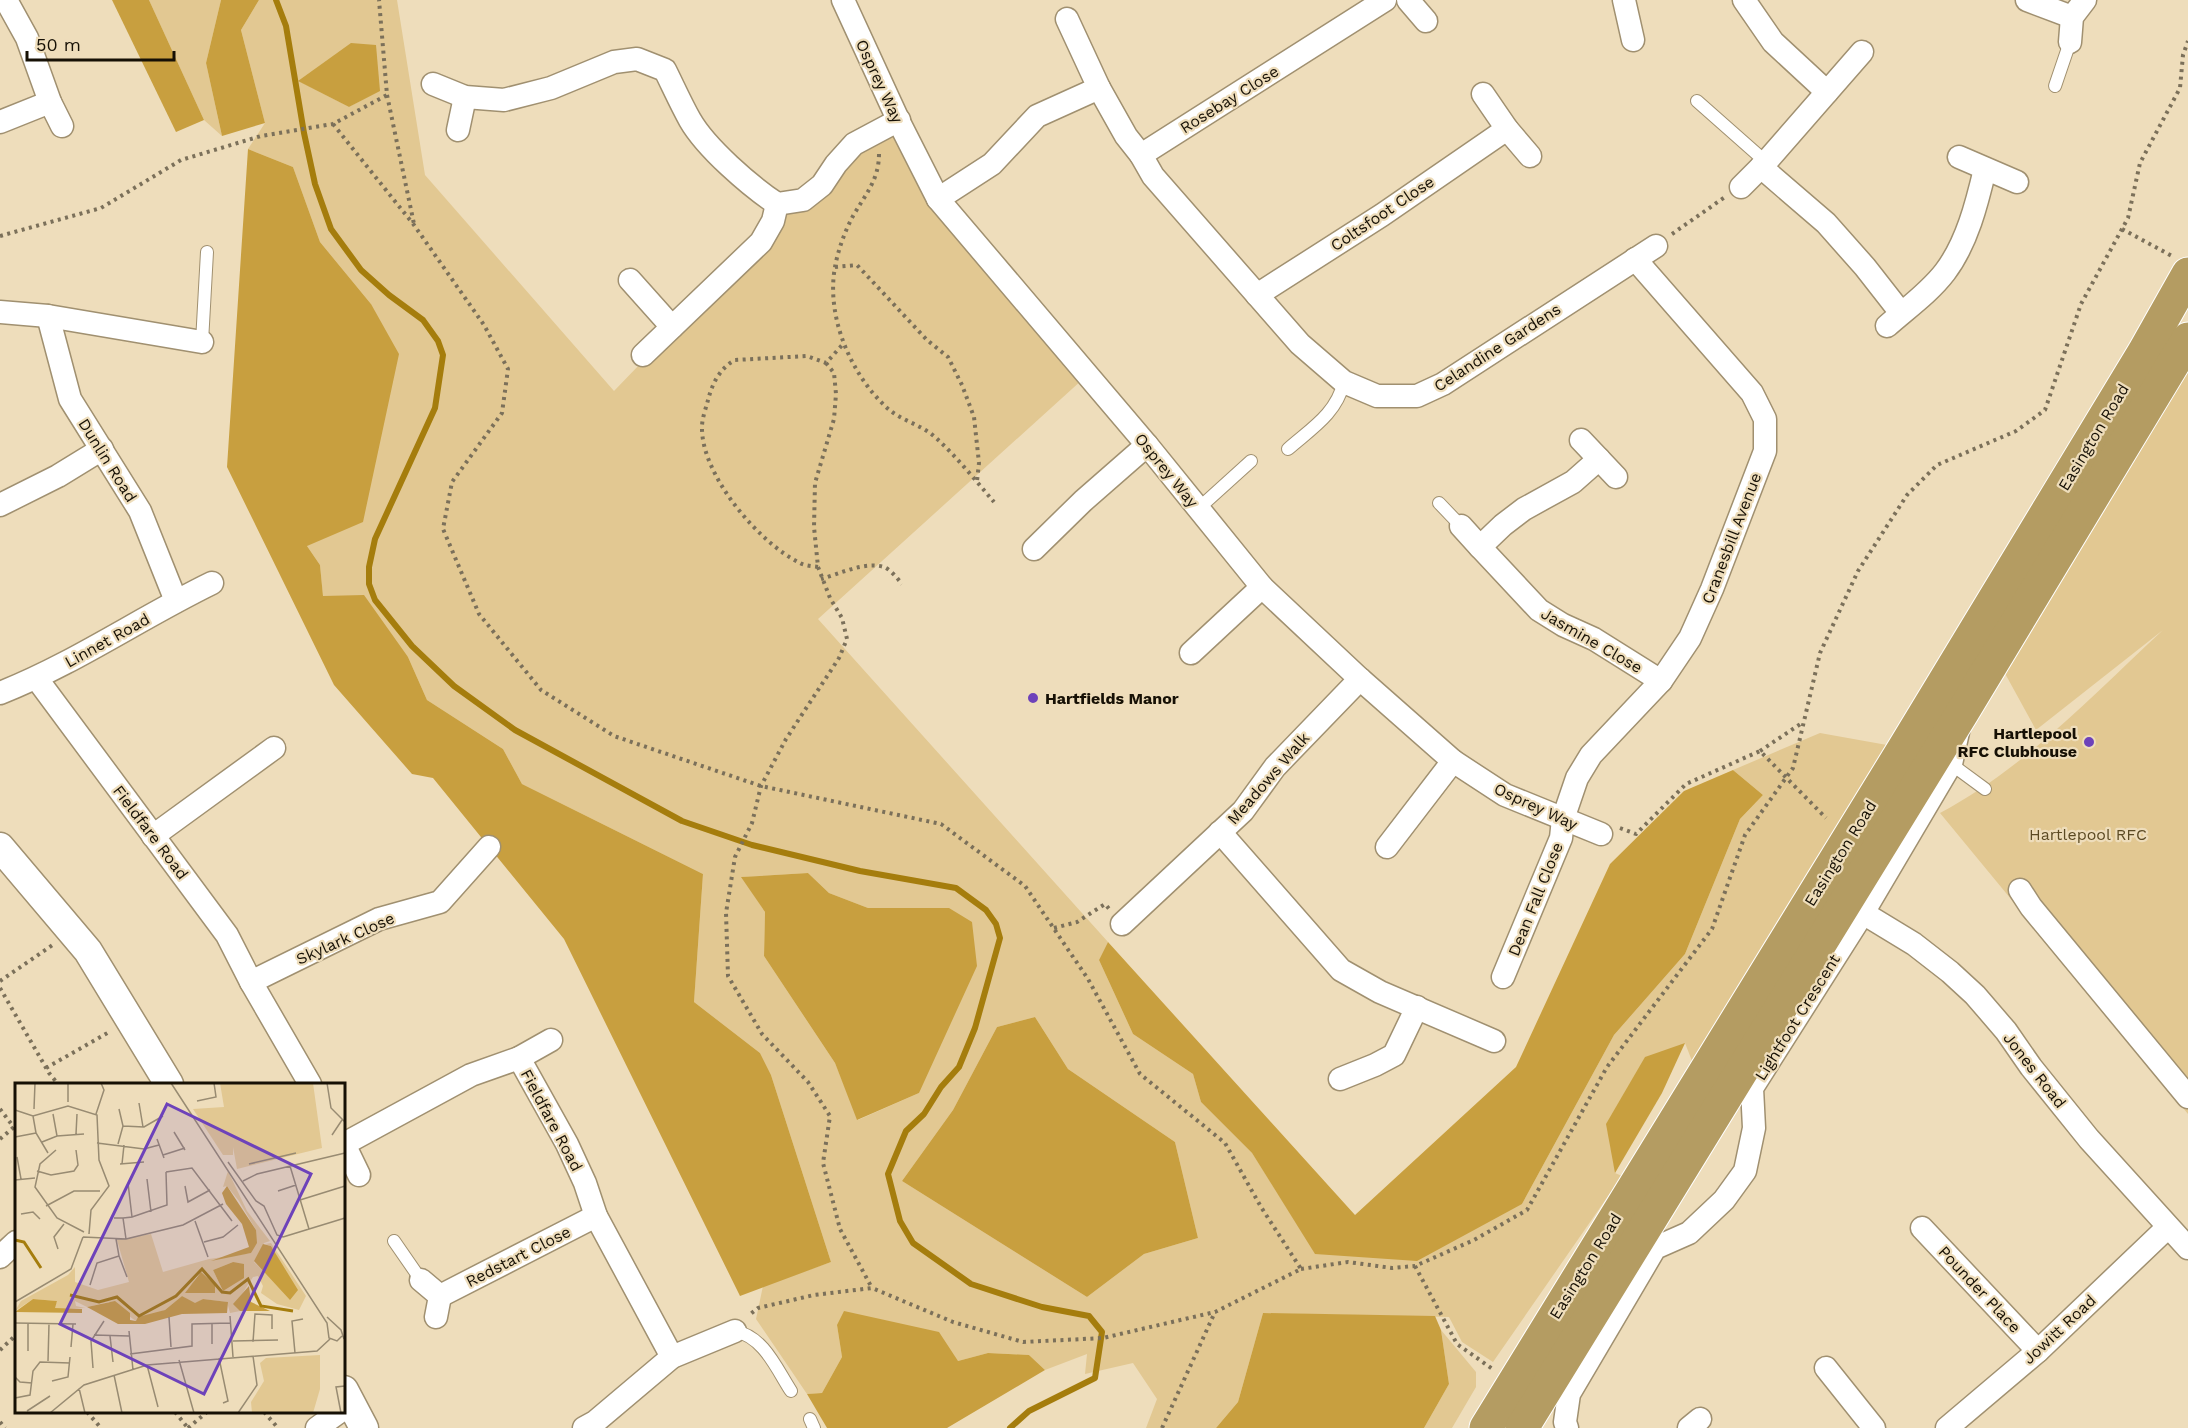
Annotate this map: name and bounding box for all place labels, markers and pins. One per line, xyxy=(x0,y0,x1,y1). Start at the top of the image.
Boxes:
place label: Hartfields Manor xyxy=(1045,689,1179,708)
marker: Hartfields Manor xyxy=(1026,691,1040,705)
place label: Hartlepool RFC Clubhouse xyxy=(1958,724,2078,761)
marker: Hartlepool RFC Clubhouse xyxy=(2082,735,2096,749)

